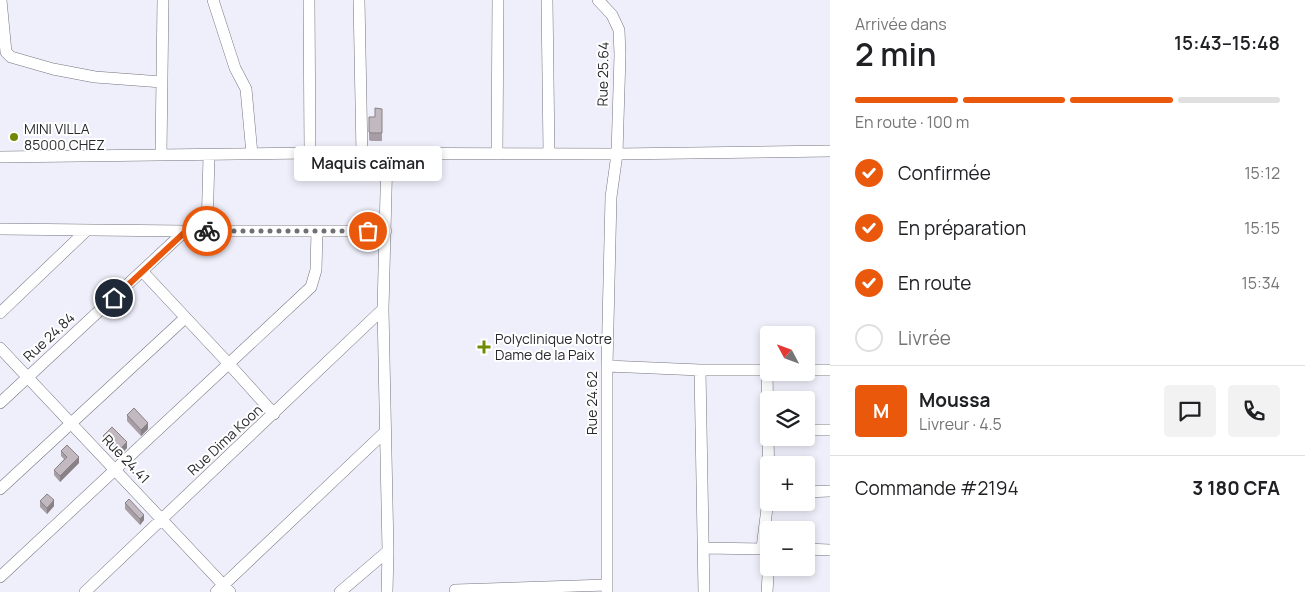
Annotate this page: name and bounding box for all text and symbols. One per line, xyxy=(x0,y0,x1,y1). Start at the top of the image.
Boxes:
text: Arrivée dans xyxy=(855,13,947,35)
text: 15:43–15:48 xyxy=(1174,30,1280,56)
text: 2 min xyxy=(855,32,937,76)
street label: Rue 25.64 xyxy=(592,41,613,106)
text: En route · 100 m xyxy=(855,111,969,133)
place label: MINI VILLA 85000 CHEZ xyxy=(24,119,105,154)
marker: MINI VILLA 85000 CHEZ xyxy=(8,131,20,143)
callout: Maquis caïman xyxy=(294,146,442,181)
text: Maquis caïman xyxy=(311,152,425,174)
icon: check xyxy=(855,159,883,187)
text: Confirmée xyxy=(898,160,991,186)
text: 15:12 xyxy=(1244,162,1280,184)
courier xyxy=(182,206,232,256)
pin xyxy=(347,210,389,252)
icon: check xyxy=(855,214,883,242)
text: En préparation xyxy=(898,215,1026,241)
icon: bike xyxy=(193,217,221,245)
icon: bag xyxy=(354,217,382,245)
text: 15:15 xyxy=(1244,217,1280,239)
icon: check xyxy=(855,269,883,297)
text: En route xyxy=(898,270,971,296)
text: 15:34 xyxy=(1241,272,1280,294)
pin xyxy=(93,277,135,319)
icon: home xyxy=(100,284,128,312)
street label: Rue 24.84 xyxy=(19,308,78,365)
text: Livrée xyxy=(898,325,951,351)
north arrow xyxy=(760,326,815,381)
map controls xyxy=(760,326,815,576)
place label: Polyclinique Notre Dame de la Paix xyxy=(495,329,612,364)
marker: Polyclinique Notre Dame de la Paix xyxy=(477,340,491,354)
street label: Rue 24.62 xyxy=(582,371,601,435)
button: chat xyxy=(1164,385,1216,437)
button: phone xyxy=(1228,385,1280,437)
text: Moussa xyxy=(919,387,990,413)
button: layers xyxy=(760,391,815,446)
text: M xyxy=(873,398,889,424)
street label: Rue Dima Koon xyxy=(183,400,266,479)
text: Livreur · 4.5 xyxy=(919,413,1002,435)
street label: Rue 24.41 xyxy=(98,430,154,487)
button: + xyxy=(760,456,815,511)
text: Commande #2194 xyxy=(855,475,1019,501)
text: 3 180 CFA xyxy=(1192,475,1280,501)
button: − xyxy=(760,521,815,576)

